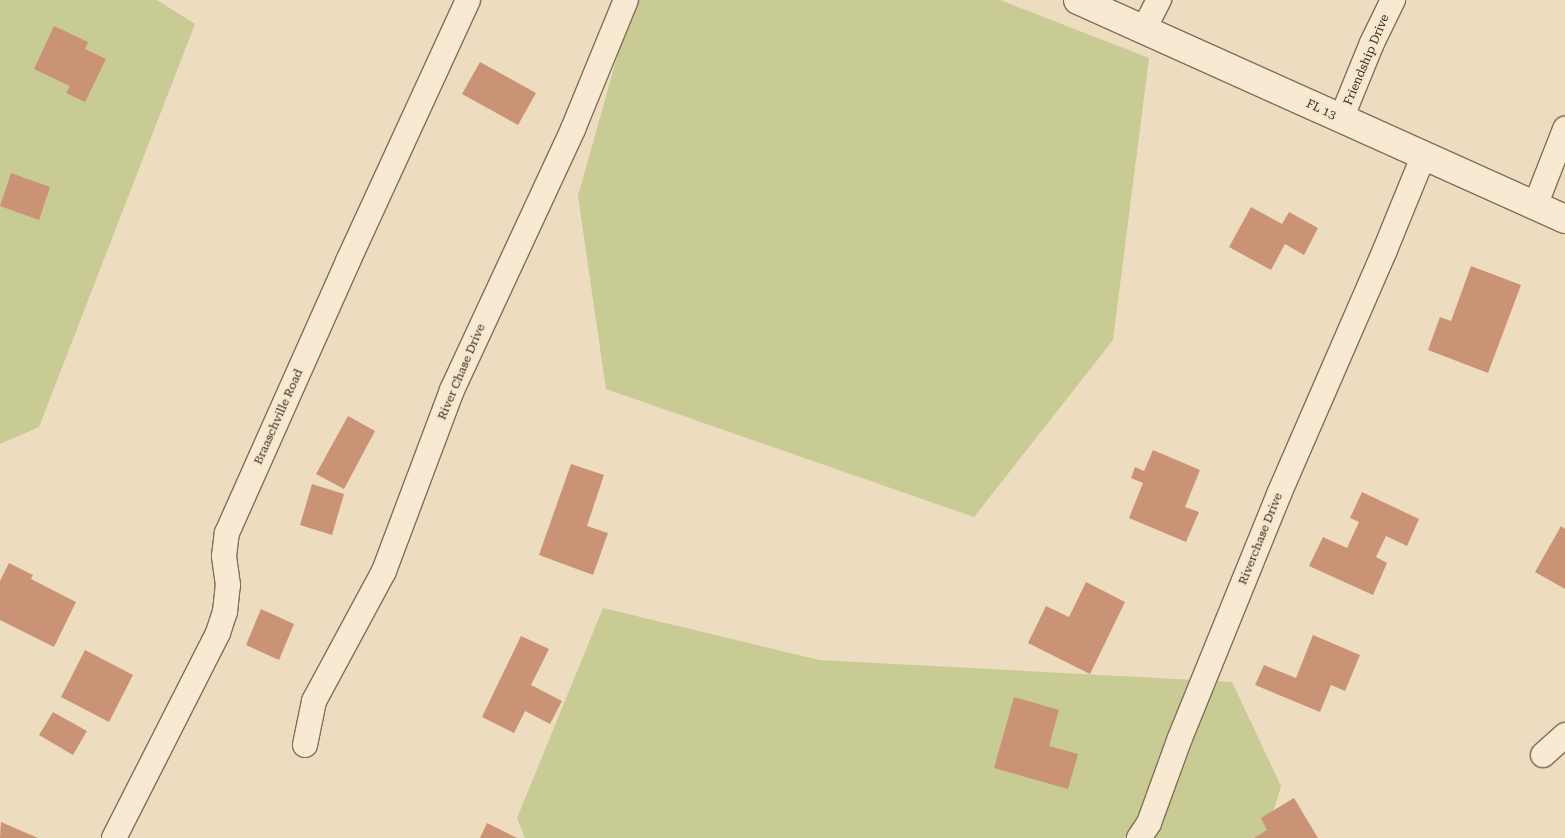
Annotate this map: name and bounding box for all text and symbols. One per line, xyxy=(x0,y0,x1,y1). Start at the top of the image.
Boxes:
street label: Friendship Drive xyxy=(1341,12,1393,108)
street label: FL 13 xyxy=(1304,97,1338,123)
street label: River Chase Drive xyxy=(435,322,489,422)
street label: Braaschville Road xyxy=(251,367,307,467)
street label: Riverchase Drive xyxy=(1236,491,1286,587)

